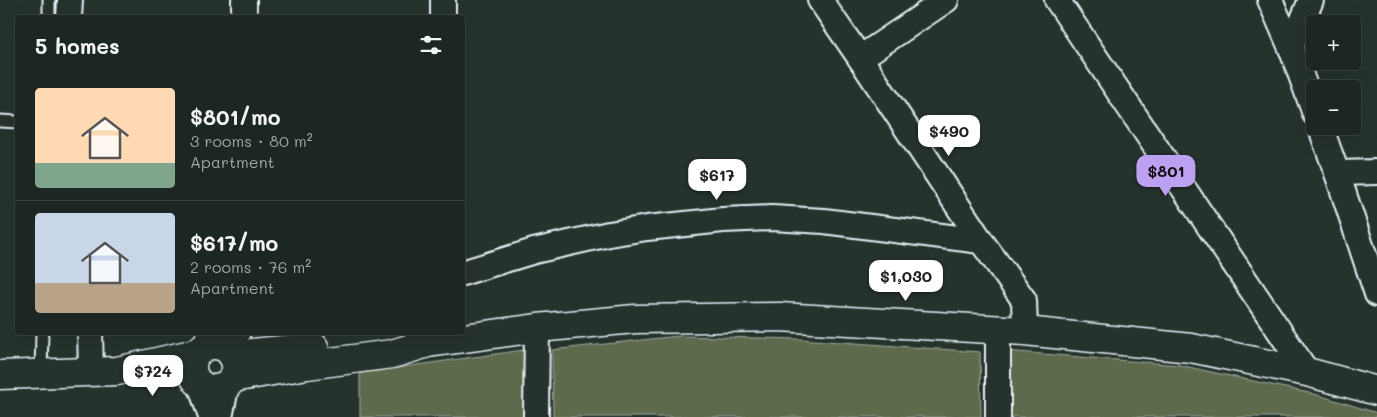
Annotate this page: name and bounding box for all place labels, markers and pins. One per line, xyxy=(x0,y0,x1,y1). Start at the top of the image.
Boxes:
pin: $490 xyxy=(919,114,979,157)
pin: $801 xyxy=(1136,154,1196,197)
pin: $617 xyxy=(687,158,747,201)
pin: $1,030 xyxy=(865,260,947,302)
pin: $724 xyxy=(123,354,183,397)

